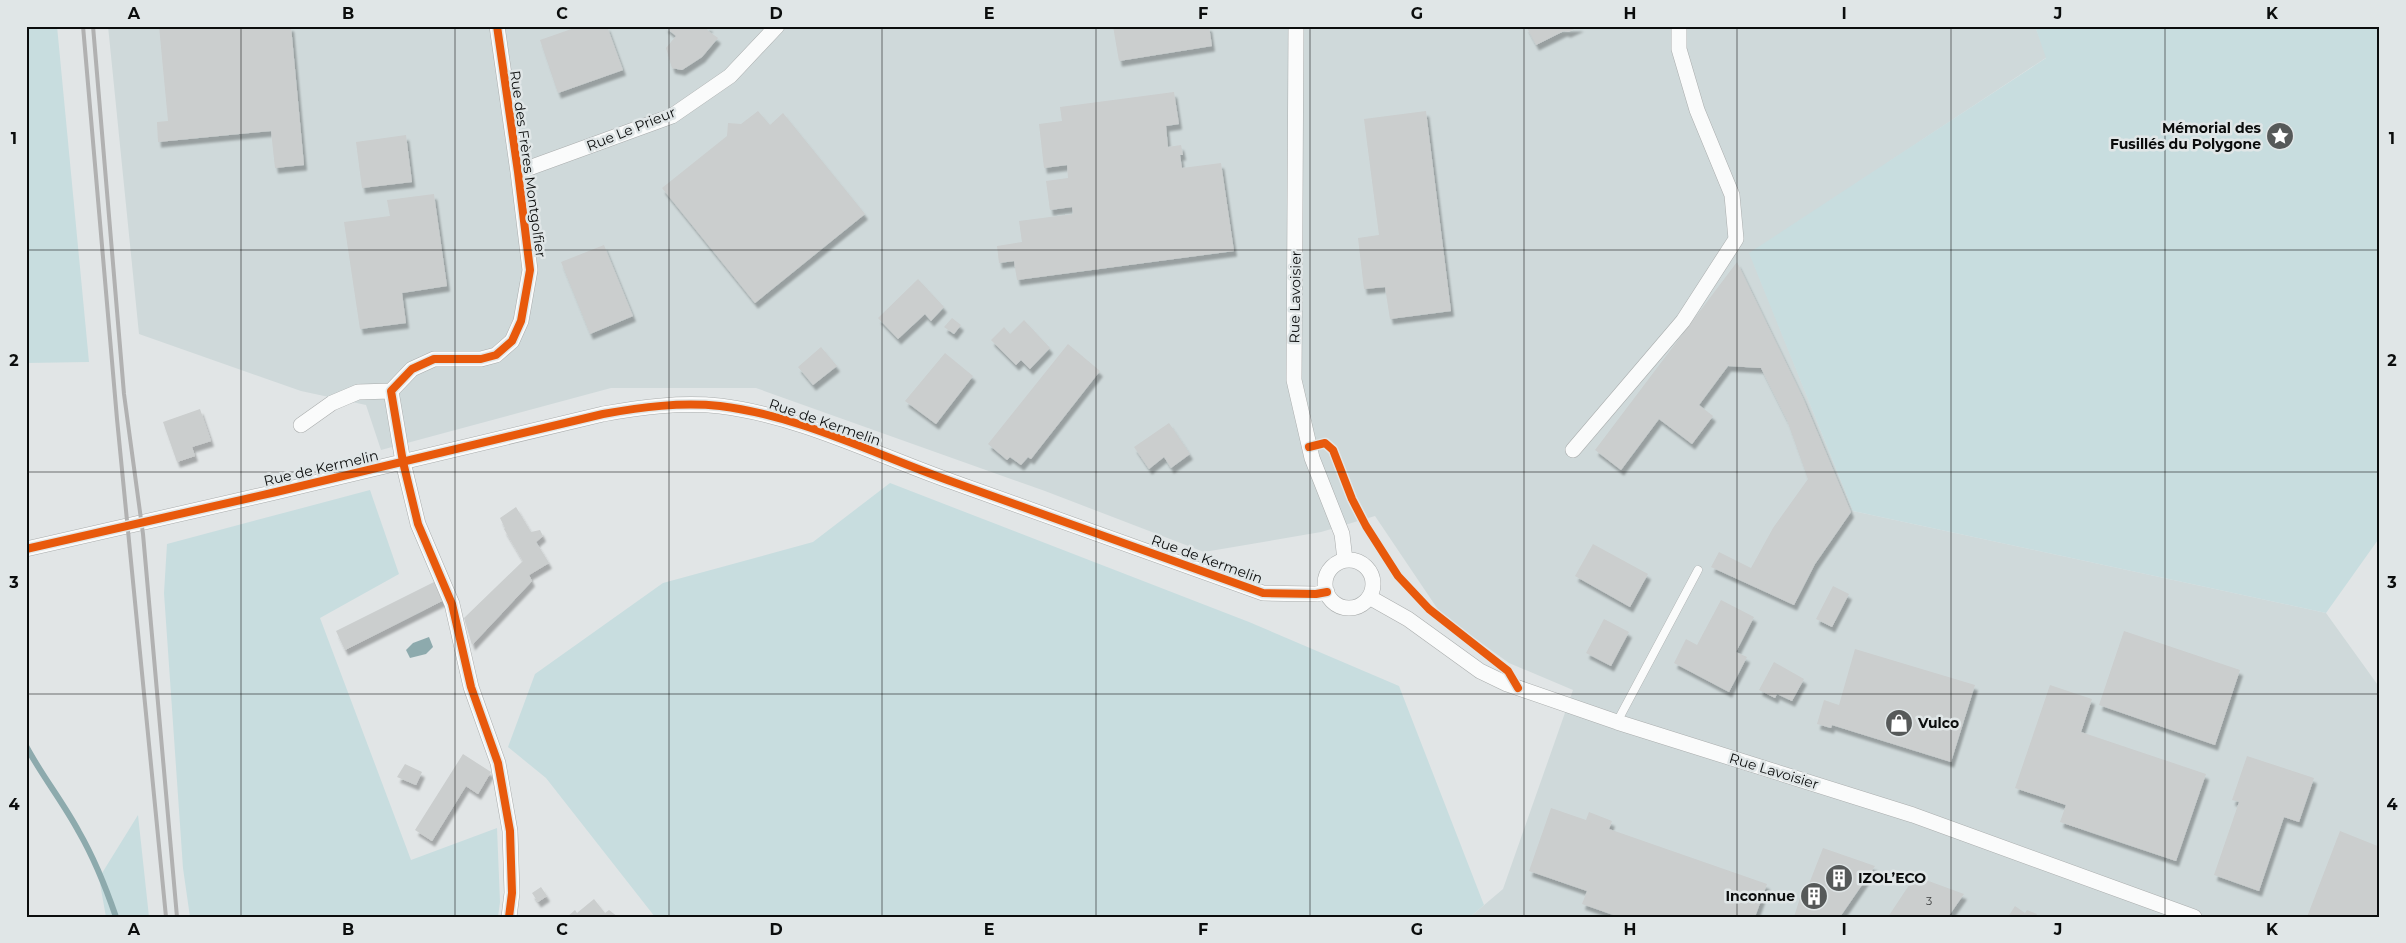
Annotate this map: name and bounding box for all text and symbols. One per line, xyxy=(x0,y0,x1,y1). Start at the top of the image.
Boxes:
text: A xyxy=(127,4,141,23)
text: B xyxy=(342,4,354,23)
text: C xyxy=(556,4,568,23)
text: D xyxy=(769,4,783,23)
text: E xyxy=(984,4,994,23)
text: F xyxy=(1198,4,1208,23)
text: G xyxy=(1411,4,1423,23)
text: H xyxy=(1624,4,1636,23)
text: I xyxy=(1841,4,1847,23)
text: J xyxy=(2053,4,2062,23)
text: K xyxy=(2266,4,2279,23)
street label: Rue des Frères Montgolfier xyxy=(506,69,550,259)
street label: Rue Le Prieur xyxy=(584,103,678,155)
place label: Mémorial des Fusillés du Polygone xyxy=(2110,119,2262,153)
place icon: Mémorial des Fusillés du Polygone xyxy=(2265,121,2295,151)
text: 1 xyxy=(11,129,17,148)
text: 1 xyxy=(2389,129,2395,148)
street label: Rue Lavoisier xyxy=(1285,250,1305,343)
text: 2 xyxy=(9,351,19,370)
text: 2 xyxy=(2387,351,2397,370)
street label: Rue de Kermelin xyxy=(767,394,883,450)
street label: Rue de Kermelin xyxy=(262,446,380,490)
street label: Rue de Kermelin xyxy=(1149,531,1265,587)
text: 3 xyxy=(8,573,19,592)
text: 3 xyxy=(2386,573,2397,592)
shop icon: Vulco xyxy=(1884,708,1914,738)
place label: Vulco xyxy=(1917,714,1959,732)
street label: Rue Lavoisier xyxy=(1727,749,1821,793)
text: 4 xyxy=(8,795,20,814)
text: 4 xyxy=(2386,795,2398,814)
building icon: IZOL’ECO xyxy=(1824,863,1854,893)
place label: IZOL’ECO xyxy=(1858,869,1926,887)
building icon: Inconnue xyxy=(1799,881,1829,911)
place label: Inconnue xyxy=(1726,887,1795,905)
house number: 3 xyxy=(1926,894,1932,908)
text: A xyxy=(127,920,141,939)
text: B xyxy=(342,920,354,939)
text: C xyxy=(556,920,568,939)
text: D xyxy=(769,920,783,939)
text: E xyxy=(984,920,994,939)
text: F xyxy=(1198,920,1208,939)
text: G xyxy=(1411,920,1423,939)
text: H xyxy=(1624,920,1636,939)
text: I xyxy=(1841,920,1847,939)
text: J xyxy=(2053,920,2062,939)
text: K xyxy=(2266,920,2279,939)

